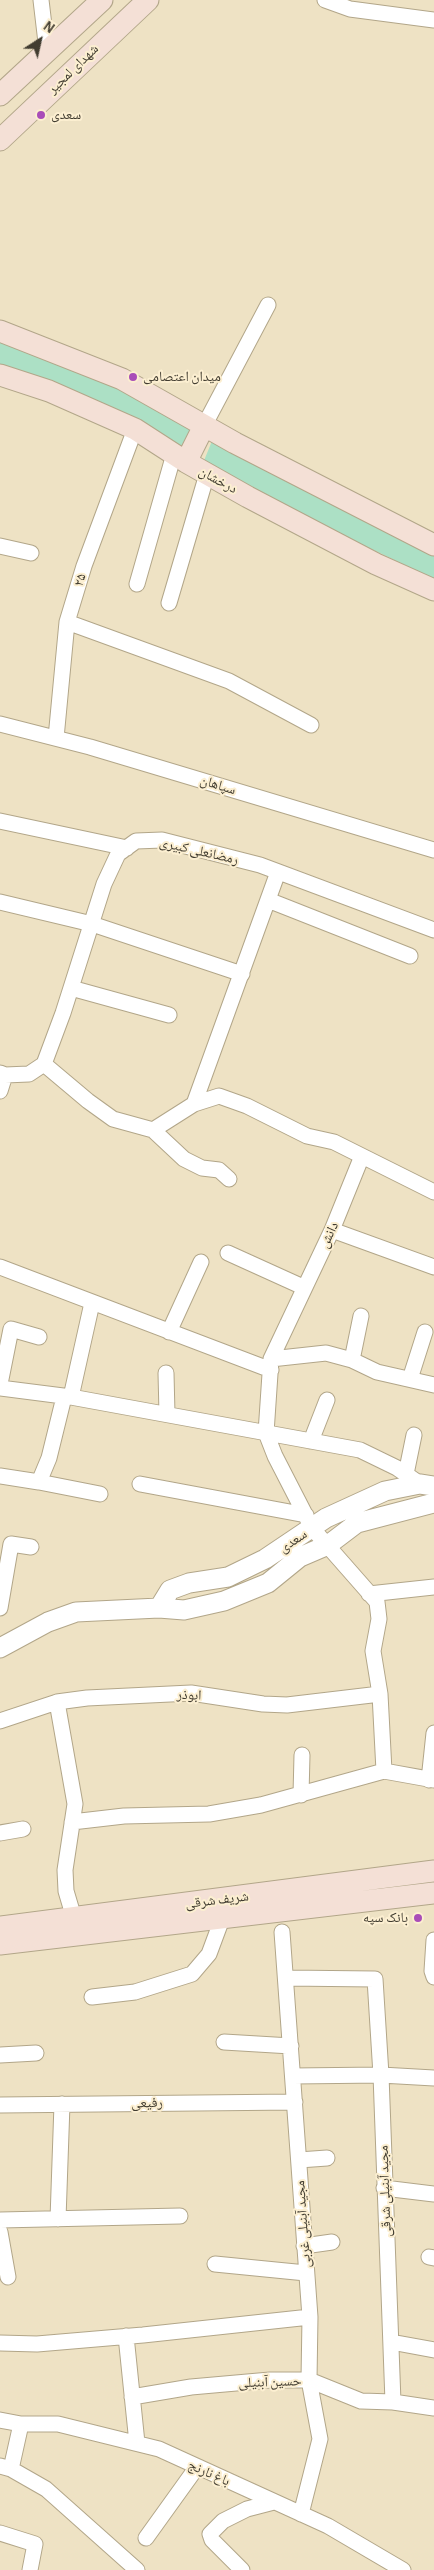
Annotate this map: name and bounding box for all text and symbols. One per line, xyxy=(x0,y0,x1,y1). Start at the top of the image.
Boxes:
north arrow xyxy=(15,15,65,65)
text: N xyxy=(41,19,57,36)
street label: شهدای لمجیر xyxy=(44,41,102,97)
place label: سعدی xyxy=(51,107,81,123)
marker: سعدی xyxy=(35,109,47,121)
place label: میدان اعتصامی xyxy=(143,369,221,385)
marker: میدان اعتصامی xyxy=(127,371,139,383)
street label: درخشان xyxy=(196,463,240,497)
street label: ۲۵ xyxy=(70,572,90,588)
street label: سپاهان xyxy=(198,772,238,798)
street label: رمضانعلی کبیری xyxy=(158,834,240,868)
street label: دانش xyxy=(316,1219,342,1251)
street label: سعدی xyxy=(276,1526,310,1556)
street label: ابوذر xyxy=(176,1686,202,1704)
street label: شریف شرقی xyxy=(184,1888,250,1912)
place label: بانک سپه xyxy=(363,1910,408,1926)
marker: بانک سپه xyxy=(412,1912,424,1924)
street label: رفیعی xyxy=(131,2094,163,2112)
street label: مجید آبنیلی شرقی xyxy=(375,2145,395,2237)
street label: مجید آبنیلی غربی xyxy=(292,2180,314,2268)
street label: حسین آبنیلی xyxy=(238,2373,302,2391)
street label: باغ نارنج xyxy=(185,2456,233,2490)

